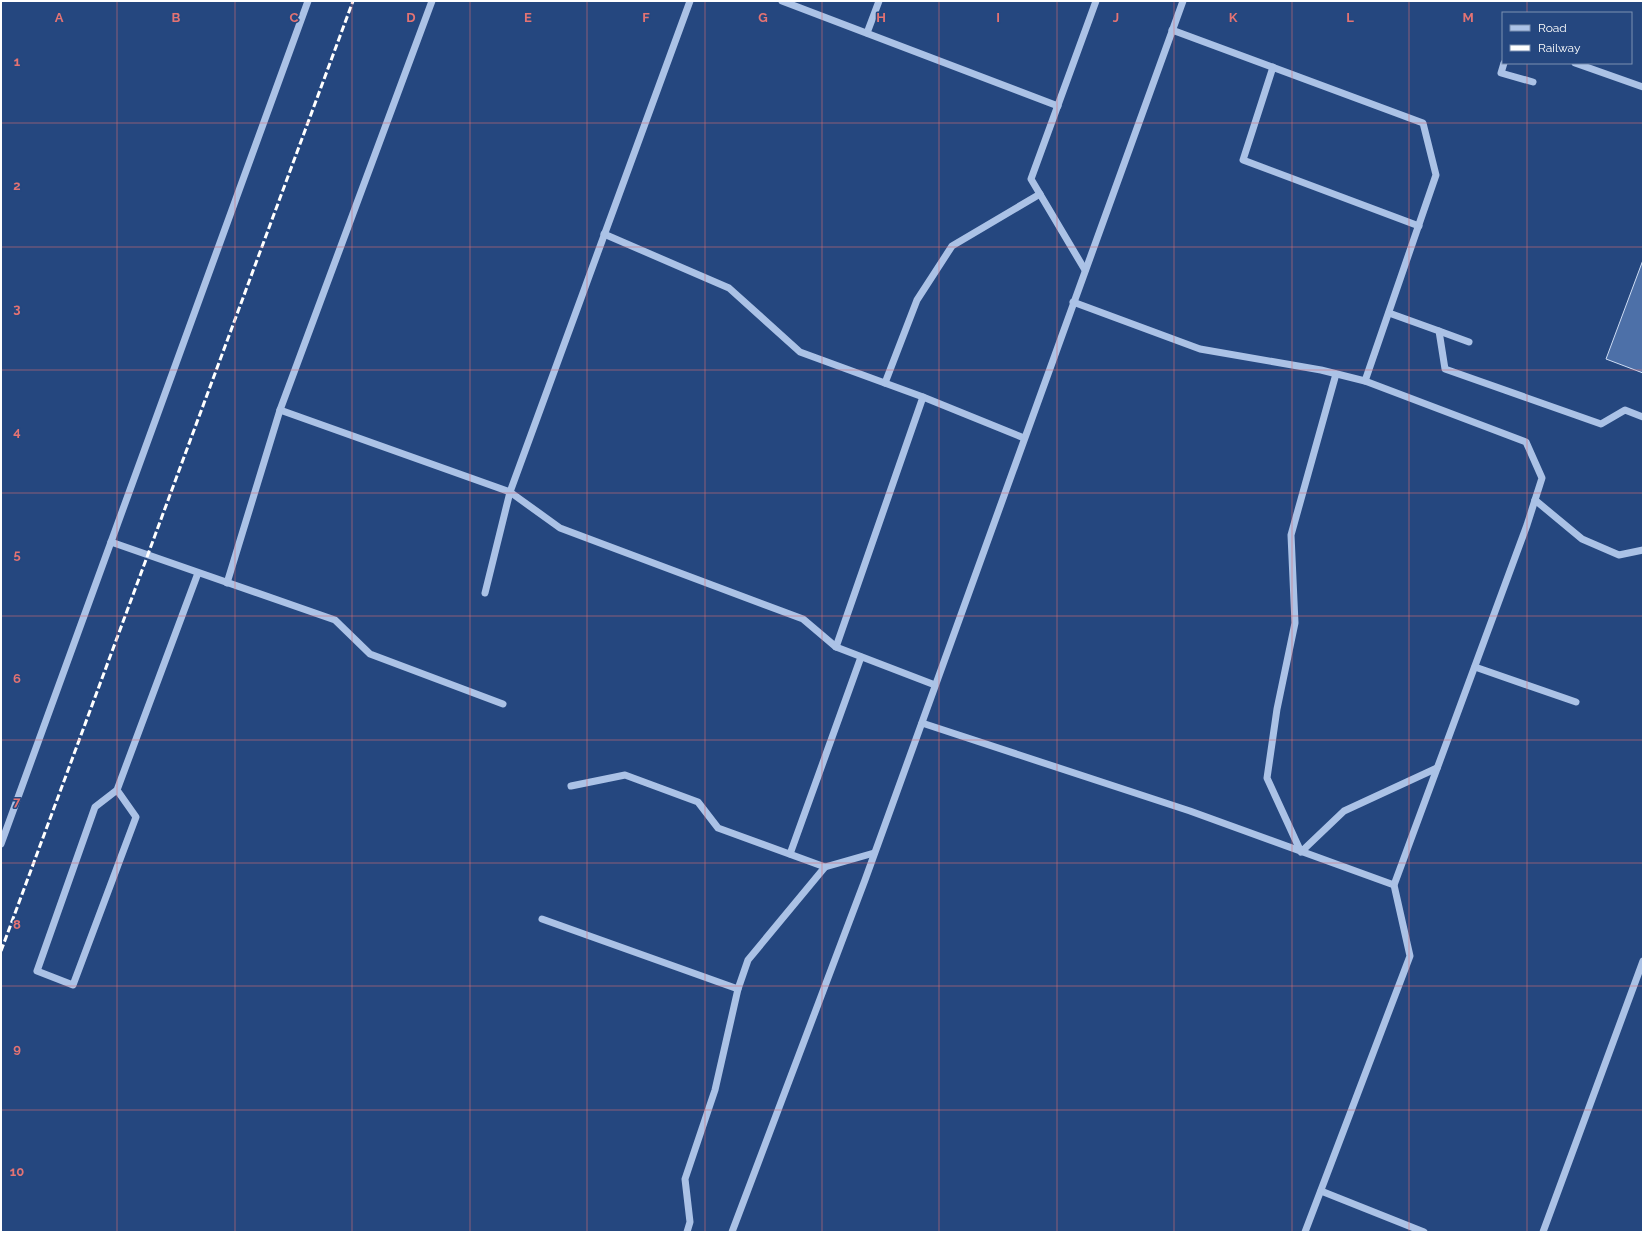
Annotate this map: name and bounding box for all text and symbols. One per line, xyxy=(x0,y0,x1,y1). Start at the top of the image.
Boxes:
text: A xyxy=(55,10,64,25)
text: B xyxy=(172,10,181,25)
text: C xyxy=(290,10,299,25)
text: D xyxy=(406,10,416,25)
text: E xyxy=(524,10,532,25)
text: F xyxy=(642,10,650,25)
text: G xyxy=(758,10,768,25)
text: H xyxy=(876,10,886,25)
text: I xyxy=(996,10,1000,25)
text: J xyxy=(1113,10,1119,25)
text: K xyxy=(1229,10,1238,25)
text: L xyxy=(1346,10,1354,25)
text: M xyxy=(1462,10,1474,25)
legend xyxy=(1502,12,1632,64)
text: Road xyxy=(1538,21,1567,35)
text: Railway xyxy=(1538,41,1581,55)
text: 1 xyxy=(14,54,21,69)
text: 2 xyxy=(13,178,21,193)
text: 3 xyxy=(13,301,21,316)
text: 4 xyxy=(13,424,21,439)
text: 5 xyxy=(13,547,21,562)
text: 6 xyxy=(13,671,21,686)
text: 7 xyxy=(13,794,21,809)
text: 8 xyxy=(13,917,21,932)
text: 9 xyxy=(13,1041,21,1056)
text: 10 xyxy=(10,1164,24,1179)

